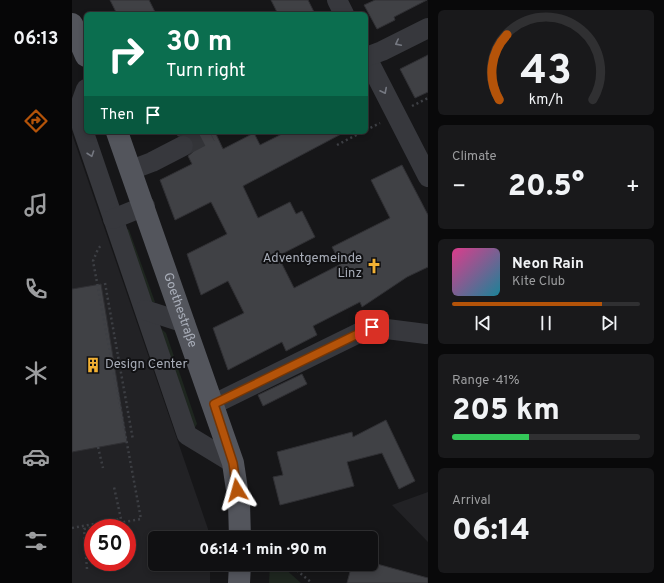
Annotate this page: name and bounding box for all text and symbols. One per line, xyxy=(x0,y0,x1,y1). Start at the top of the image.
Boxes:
text: 30 m xyxy=(166,25,232,61)
text: 06:13 xyxy=(13,28,59,51)
icon: right xyxy=(100,28,152,80)
one-way arrow xyxy=(394,38,402,46)
text: 43 xyxy=(520,46,572,99)
text: Turn right xyxy=(166,60,246,83)
one-way arrow xyxy=(379,87,387,95)
text: km/h xyxy=(529,91,563,109)
icon: arrive xyxy=(142,104,164,126)
text: Then xyxy=(100,106,134,125)
icon: directions xyxy=(22,107,50,135)
text: Climate xyxy=(452,149,497,165)
one-way arrow xyxy=(86,150,95,157)
text: 20.5° xyxy=(508,169,584,206)
text: − xyxy=(452,174,466,201)
text: + xyxy=(626,174,640,201)
icon: music xyxy=(22,191,50,219)
place label: Adventgemeinde Linz xyxy=(263,251,362,282)
text: Neon Rain xyxy=(512,255,584,274)
church icon: Adventgemeinde Linz xyxy=(365,257,383,275)
street label: Goethestraße xyxy=(159,271,200,350)
text: Kite Club xyxy=(512,274,565,290)
icon: phone xyxy=(22,275,50,303)
pin xyxy=(355,310,389,344)
icon: previous xyxy=(472,312,494,334)
icon: pause xyxy=(535,312,557,334)
icon: next xyxy=(598,312,620,334)
icon: arrive xyxy=(361,316,383,338)
building icon: Design Center xyxy=(84,356,102,374)
place label: Design Center xyxy=(105,357,187,373)
icon: climate xyxy=(22,359,50,387)
text: Range · 41% xyxy=(452,373,520,389)
text: 205 km xyxy=(452,393,560,430)
icon: car xyxy=(22,443,50,471)
position arrow xyxy=(216,469,258,511)
text: Arrival xyxy=(452,493,491,509)
text: 06:14 xyxy=(452,513,530,550)
speed limit sign: 50 xyxy=(84,519,136,571)
icon: filters xyxy=(22,527,50,555)
text: 06:14 · 1 min · 90 m xyxy=(199,541,327,560)

